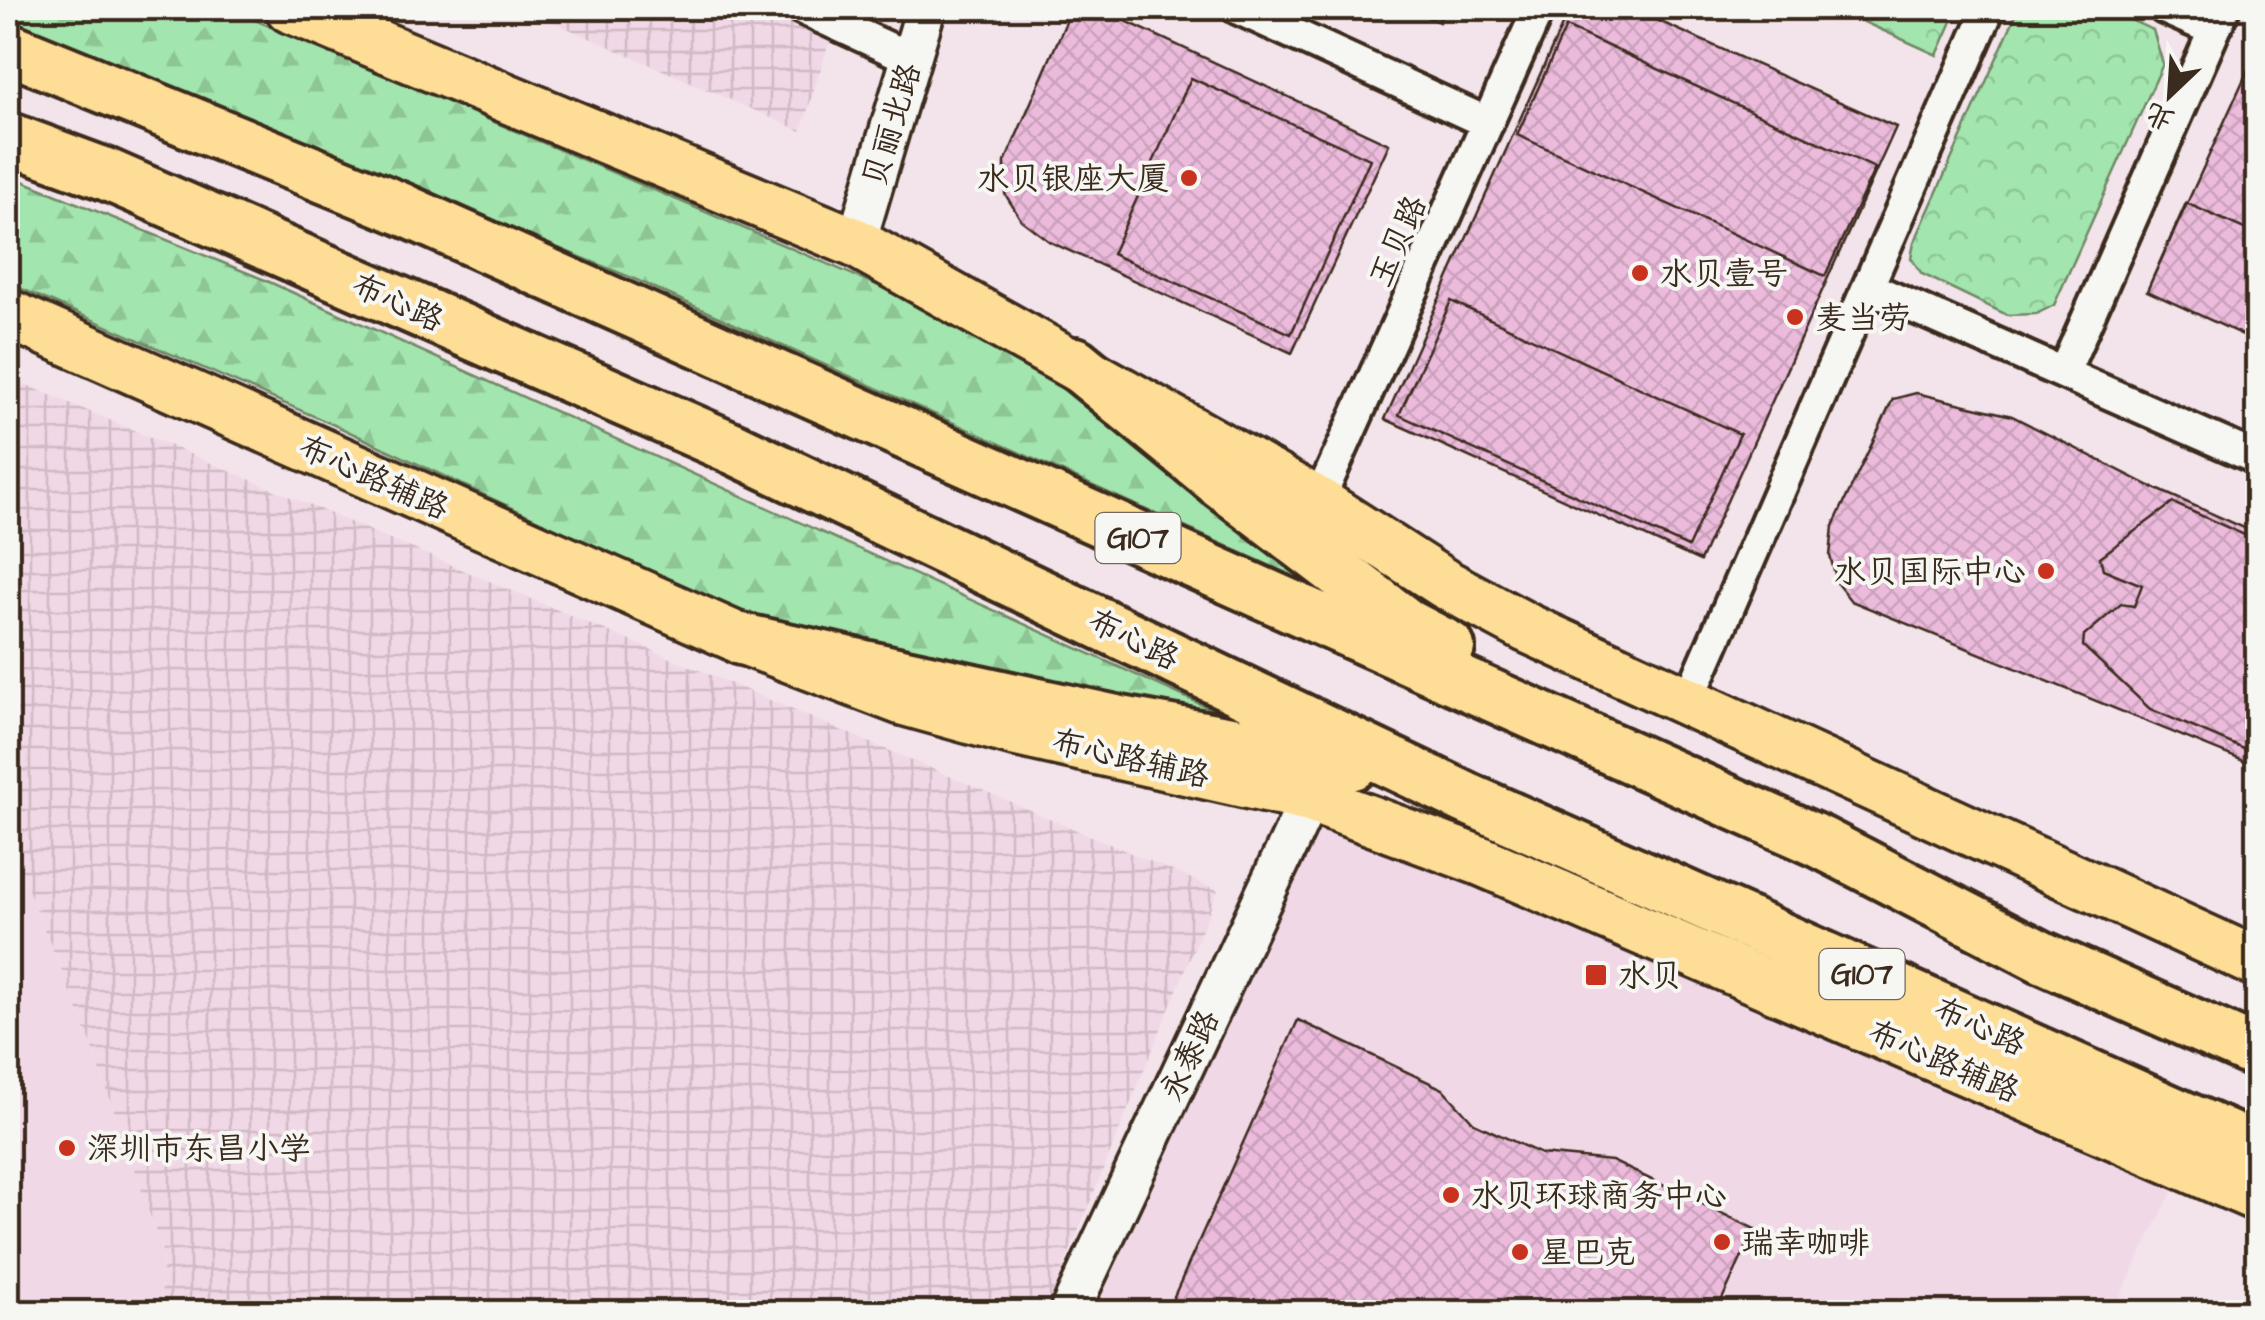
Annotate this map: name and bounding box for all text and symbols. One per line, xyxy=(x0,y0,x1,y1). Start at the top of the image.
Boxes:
north arrow xyxy=(2120,45,2220,145)
street label: 贝丽北路 xyxy=(852,58,933,193)
text: 北 xyxy=(2139,93,2181,140)
place label: 水贝银座大厦 xyxy=(977,157,1169,202)
marker: 水贝银座大厦 xyxy=(1178,167,1200,189)
street label: 玉贝路 xyxy=(1358,189,1438,295)
place label: 水贝壹号 xyxy=(1660,252,1788,297)
marker: 水贝壹号 xyxy=(1629,262,1651,284)
street label: 布心路 xyxy=(344,263,450,343)
place label: 麦当劳 xyxy=(1815,296,1911,341)
marker: 麦当劳 xyxy=(1784,306,1806,328)
street label: 布心路辅路 xyxy=(291,425,456,531)
road number: G107 xyxy=(1096,513,1180,563)
place label: 水贝国际中心 xyxy=(1834,550,2026,595)
marker: 水贝国际中心 xyxy=(2035,560,2057,582)
street label: 布心路 xyxy=(1080,599,1186,682)
street label: 布心路辅路 xyxy=(1048,720,1214,799)
road number: G107 xyxy=(1820,949,1904,999)
place label: 水贝 xyxy=(1618,954,1682,999)
marker: 水贝 xyxy=(1583,962,1609,988)
street label: 布心路 xyxy=(1926,987,2032,1067)
street label: 永泰路 xyxy=(1150,1003,1231,1109)
street label: 布心路辅路 xyxy=(1861,1010,2026,1114)
place label: 深圳市东昌小学 xyxy=(87,1127,311,1172)
marker: 深圳市东昌小学 xyxy=(56,1137,78,1159)
place label: 水贝环球商务中心 xyxy=(1471,1174,1727,1219)
marker: 水贝环球商务中心 xyxy=(1440,1184,1462,1206)
place label: 瑞幸咖啡 xyxy=(1742,1221,1870,1266)
place label: 星巴克 xyxy=(1540,1231,1636,1276)
marker: 瑞幸咖啡 xyxy=(1711,1231,1733,1253)
marker: 星巴克 xyxy=(1509,1241,1531,1263)

